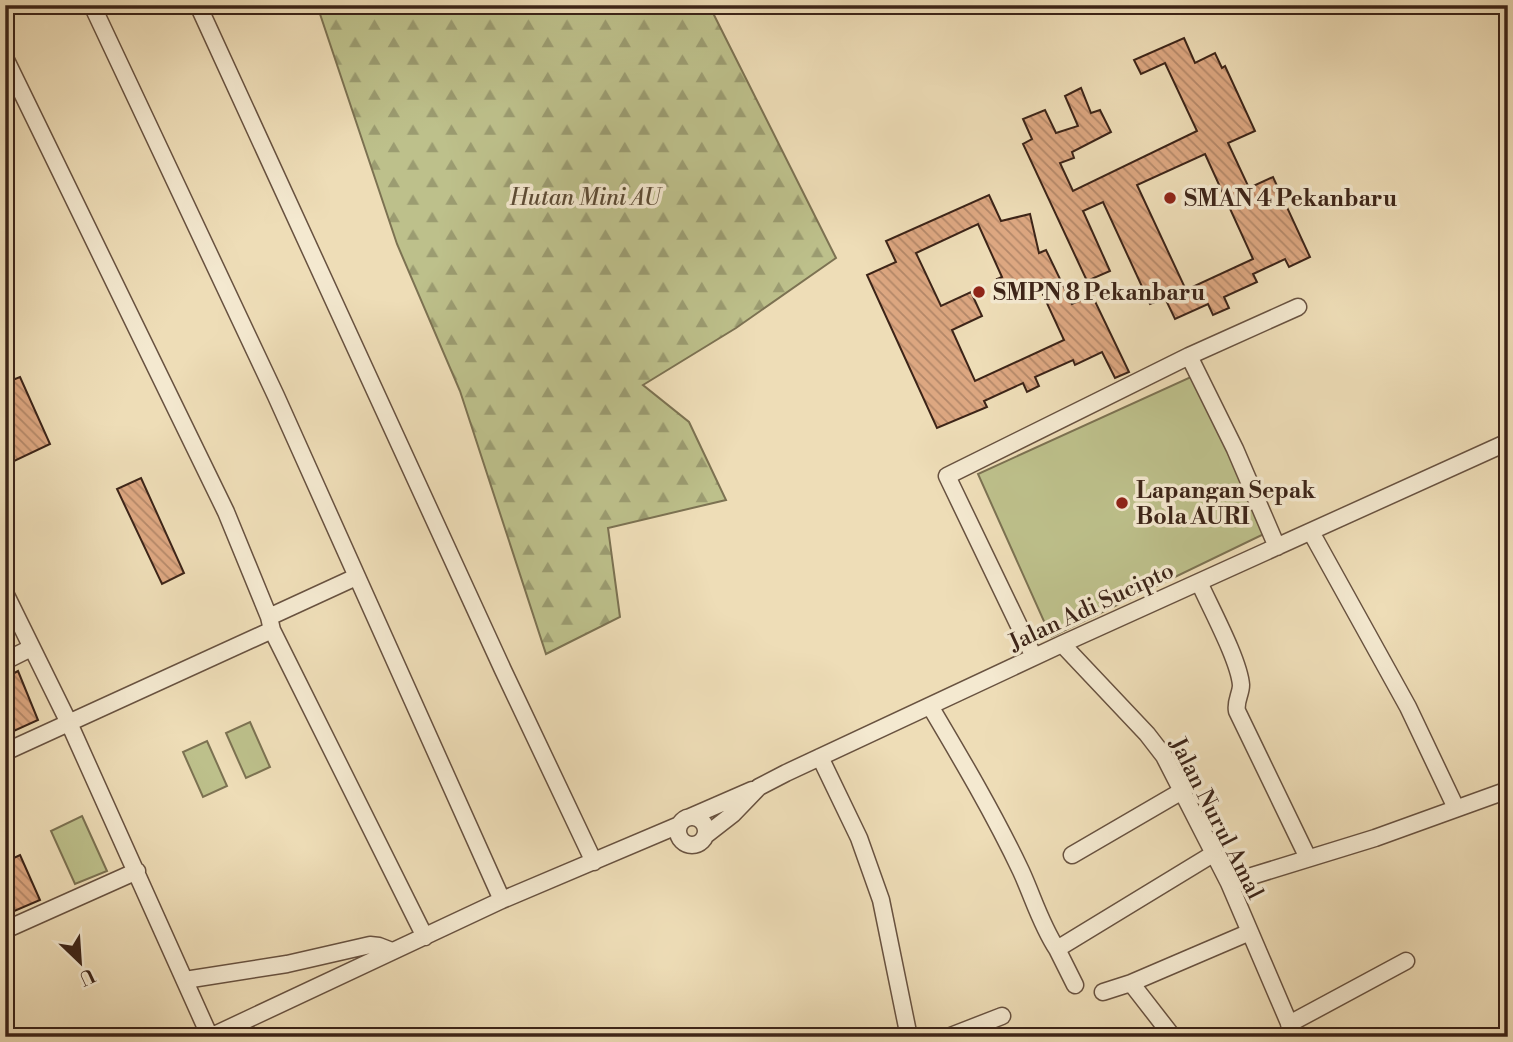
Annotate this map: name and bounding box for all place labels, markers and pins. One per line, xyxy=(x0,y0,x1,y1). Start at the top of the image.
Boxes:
place label: SMAN 4 Pekanbaru xyxy=(1184,185,1397,213)
marker: SMAN 4 Pekanbaru xyxy=(1162,190,1178,206)
place label: SMPN 8 Pekanbaru xyxy=(993,279,1205,307)
marker: SMPN 8 Pekanbaru xyxy=(971,284,987,300)
place label: Lapangan Sepak Bola AURI xyxy=(1136,477,1316,531)
marker: Lapangan Sepak Bola AURI xyxy=(1114,495,1130,511)

